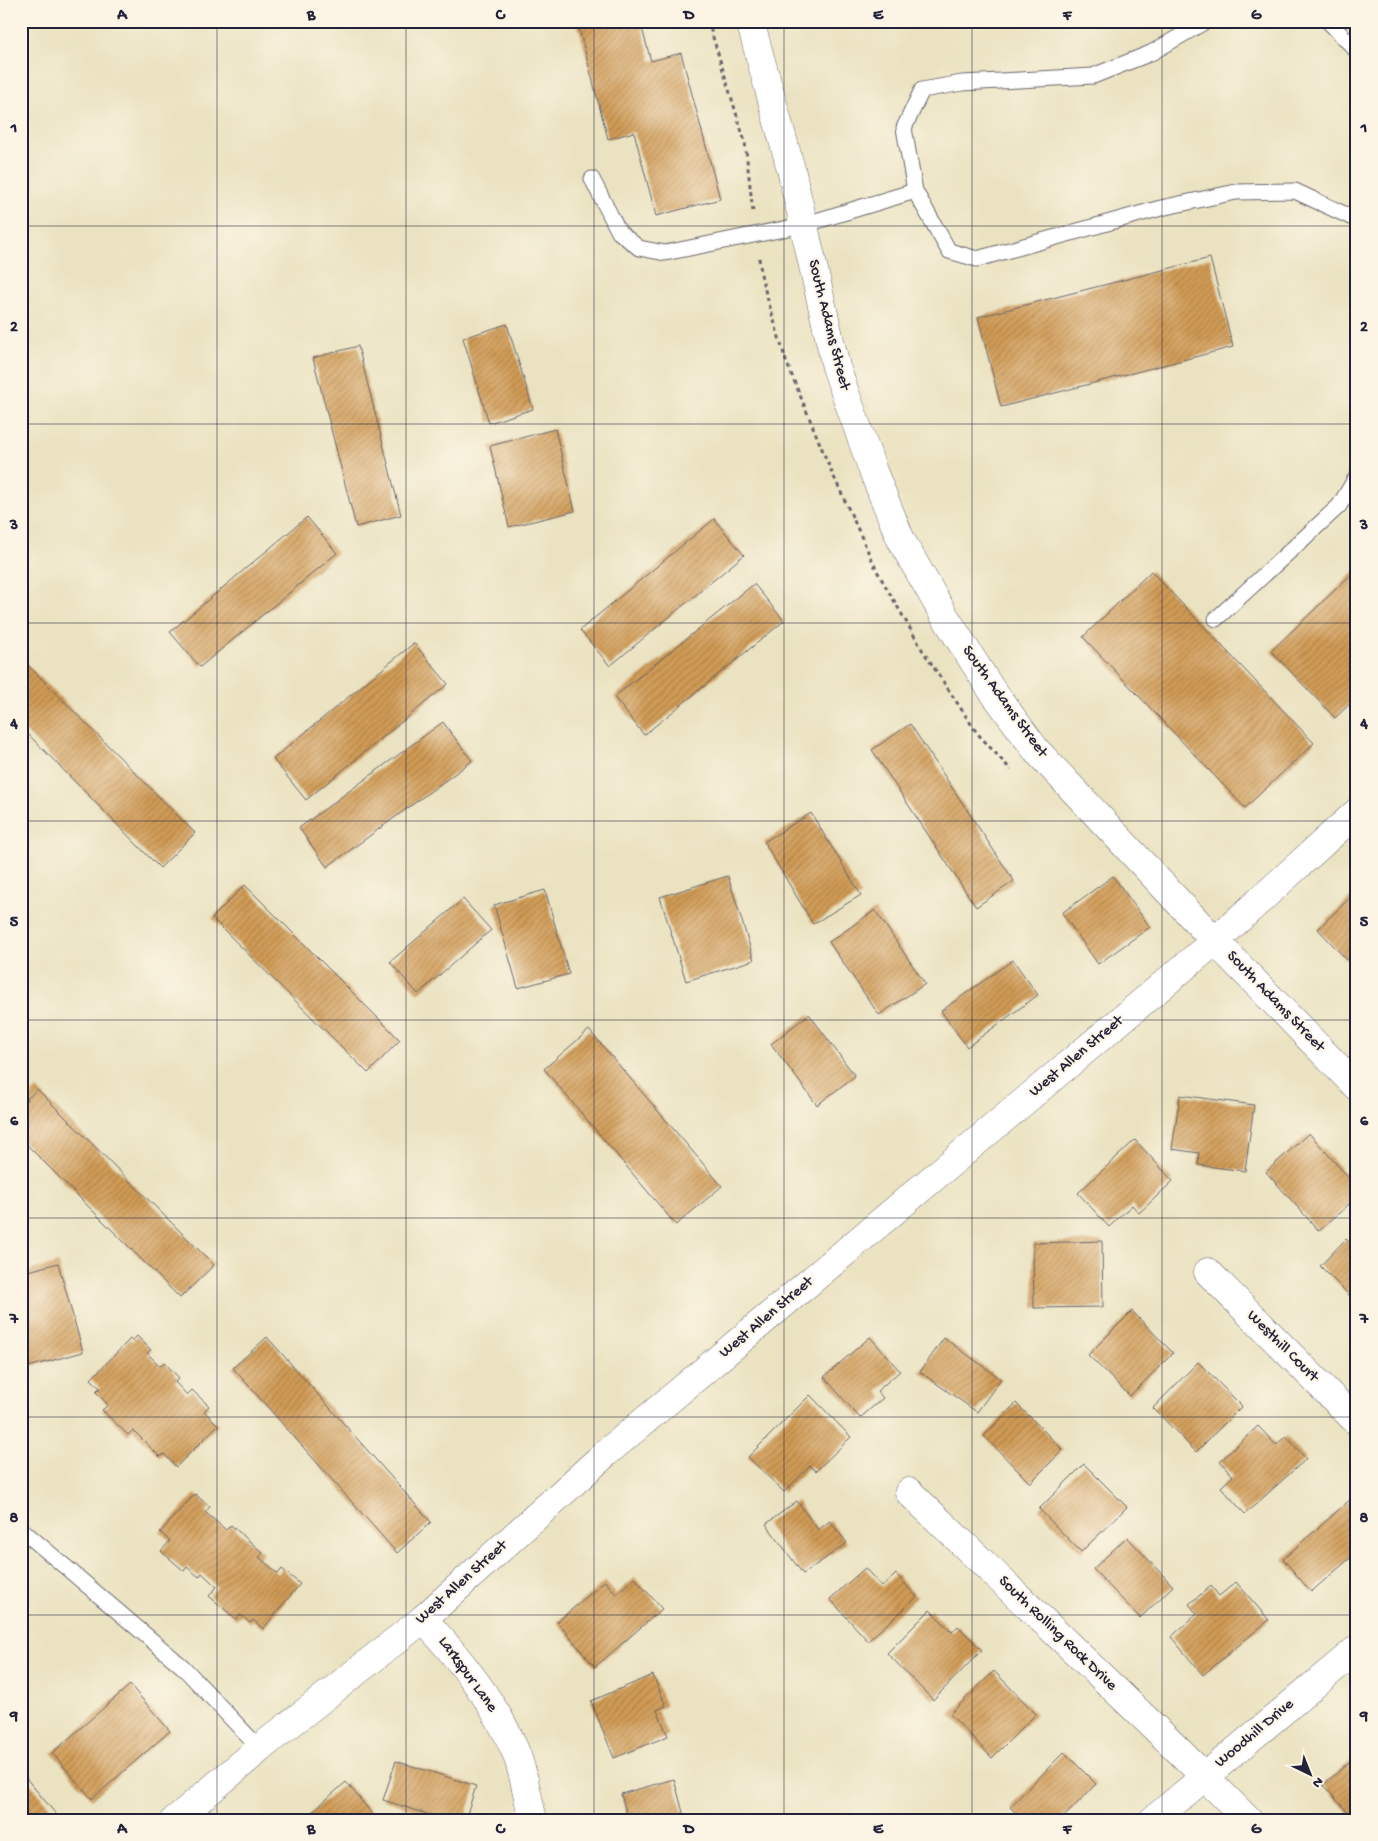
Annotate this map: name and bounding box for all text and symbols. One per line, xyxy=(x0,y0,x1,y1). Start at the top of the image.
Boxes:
text: A xyxy=(116,7,128,26)
text: B xyxy=(306,7,316,26)
text: C xyxy=(495,7,506,26)
text: D xyxy=(682,7,695,26)
text: E xyxy=(873,7,884,26)
text: F xyxy=(1062,7,1073,26)
text: G xyxy=(1251,7,1262,26)
text: 1 xyxy=(10,120,17,139)
text: 1 xyxy=(1360,120,1367,139)
street label: South Adams Street xyxy=(803,258,854,394)
text: 2 xyxy=(10,319,18,338)
text: 2 xyxy=(1360,319,1368,338)
text: 3 xyxy=(9,517,18,536)
text: 3 xyxy=(1359,517,1368,536)
street label: South Adams Street xyxy=(957,642,1052,763)
text: 4 xyxy=(9,716,18,735)
text: 4 xyxy=(1359,716,1368,735)
text: 5 xyxy=(10,914,19,933)
text: 5 xyxy=(1360,914,1369,933)
street label: South Adams Street xyxy=(1222,947,1329,1058)
street label: West Allen Street xyxy=(1026,1011,1129,1102)
text: 6 xyxy=(10,1113,19,1132)
text: 6 xyxy=(1360,1113,1369,1132)
street label: West Allen Street xyxy=(716,1272,819,1363)
street label: Westhill Court xyxy=(1242,1307,1323,1388)
text: 7 xyxy=(9,1311,19,1330)
text: 7 xyxy=(1359,1311,1369,1330)
text: 8 xyxy=(10,1510,19,1529)
text: 8 xyxy=(1360,1510,1369,1529)
street label: West Allen Street xyxy=(412,1536,513,1629)
street label: South Rolling Rock Drive xyxy=(994,1572,1121,1696)
street label: Larkspur Lane xyxy=(433,1633,501,1717)
street label: Woodhill Drive xyxy=(1212,1695,1299,1773)
text: 9 xyxy=(9,1708,18,1727)
text: 9 xyxy=(1359,1708,1368,1727)
north arrow xyxy=(1286,1748,1336,1798)
text: N xyxy=(1308,1772,1326,1791)
text: A xyxy=(116,1821,128,1840)
text: B xyxy=(306,1821,316,1840)
text: C xyxy=(495,1821,506,1840)
text: D xyxy=(682,1821,695,1840)
text: E xyxy=(873,1821,884,1840)
text: F xyxy=(1062,1821,1073,1840)
text: G xyxy=(1251,1821,1262,1840)

